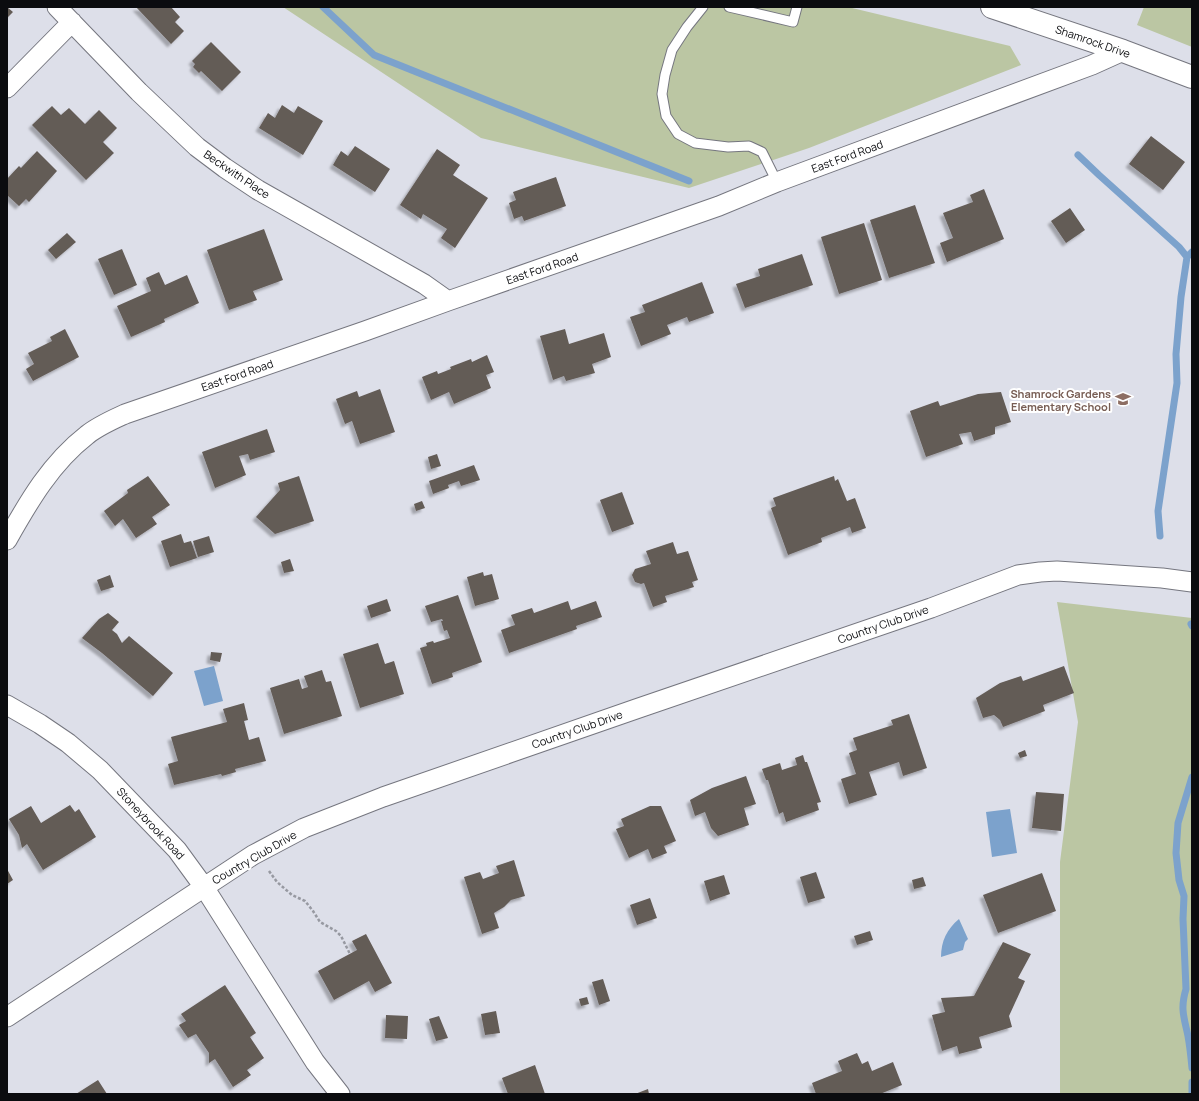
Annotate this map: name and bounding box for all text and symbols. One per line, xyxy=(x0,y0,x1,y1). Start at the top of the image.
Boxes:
street label: Shamrock Drive xyxy=(1053,21,1133,61)
street label: East Ford Road xyxy=(809,136,885,176)
street label: Beckwith Place xyxy=(201,146,273,202)
street label: East Ford Road xyxy=(504,249,580,287)
street label: East Ford Road xyxy=(199,356,275,394)
place label: Shamrock Gardens Elementary School xyxy=(1010,386,1111,414)
school or university icon: Shamrock Gardens Elementary School xyxy=(1114,390,1132,408)
street label: Country Club Drive xyxy=(836,601,931,647)
street label: Country Club Drive xyxy=(530,706,625,752)
street label: Stoneybrook Road xyxy=(114,784,188,862)
street label: Country Club Drive xyxy=(209,826,299,887)

